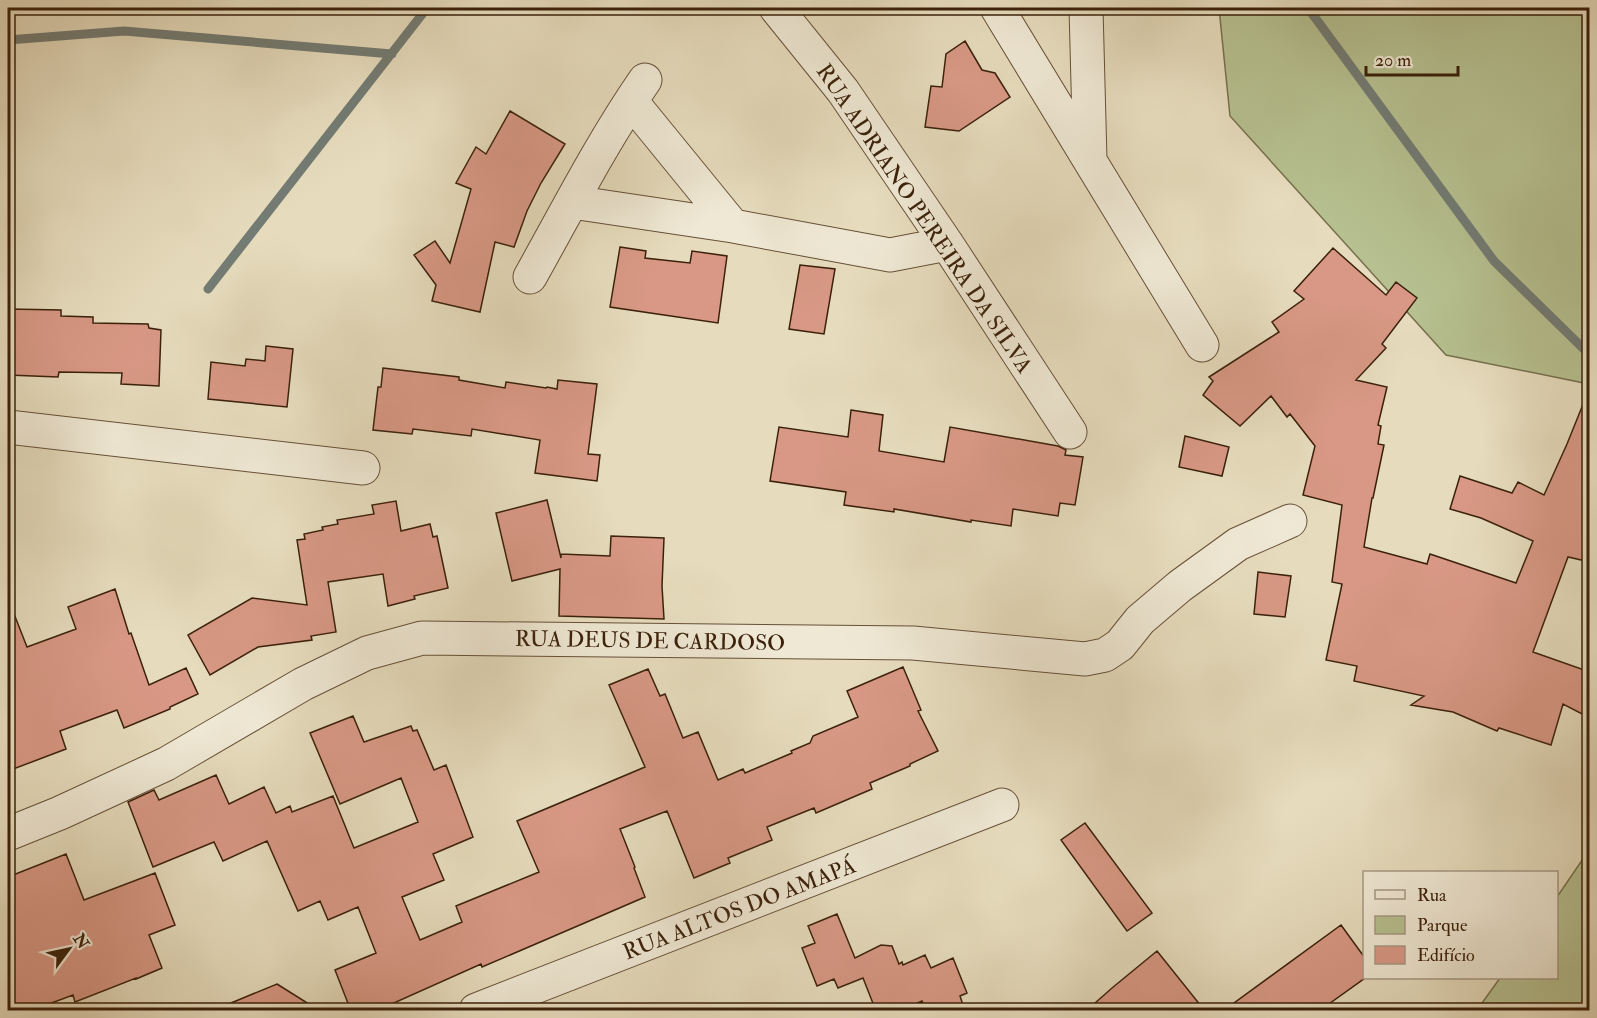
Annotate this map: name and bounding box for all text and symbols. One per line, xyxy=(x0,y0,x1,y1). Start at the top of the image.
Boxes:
scale bar xyxy=(1366,39,1458,77)
text: 20 m xyxy=(1375,49,1411,72)
street label: RUA ADRIANO PEREIRA DA SILVA xyxy=(810,58,1038,379)
street label: RUA DEUS DE CARDOSO xyxy=(515,625,785,657)
street label: RUA ALTOS DO AMAPÁ xyxy=(619,852,860,966)
legend xyxy=(1363,871,1558,979)
text: Rua xyxy=(1417,884,1447,907)
text: Parque xyxy=(1417,914,1468,937)
north arrow xyxy=(39,919,99,979)
text: N xyxy=(68,929,93,953)
text: Edifício xyxy=(1417,944,1475,967)

